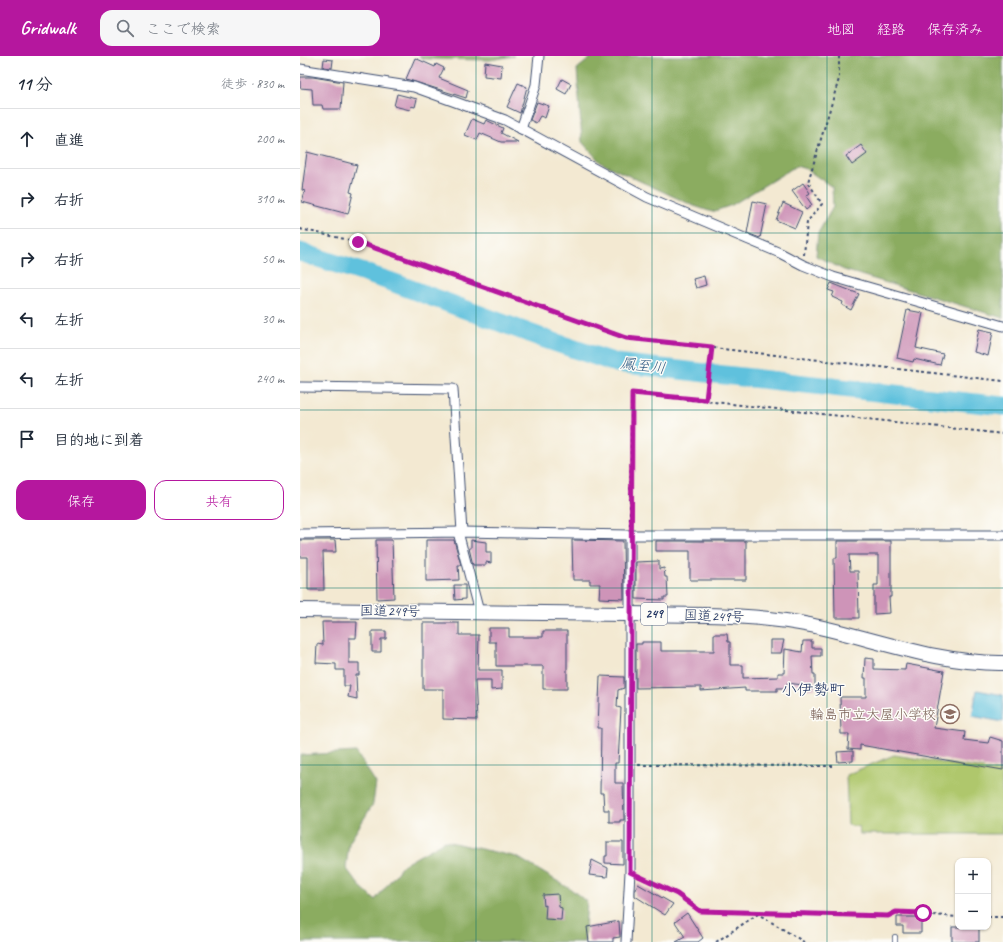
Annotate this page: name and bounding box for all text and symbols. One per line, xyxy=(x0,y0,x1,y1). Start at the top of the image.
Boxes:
search box xyxy=(100,10,380,46)
text: Gridwalk xyxy=(20,16,76,40)
icon: search xyxy=(114,17,136,39)
text: ここで検索 xyxy=(146,20,221,39)
text: 地図 xyxy=(827,21,855,38)
text: 経路 xyxy=(877,21,905,38)
text: 保存済み xyxy=(927,21,983,38)
text: 11 分 xyxy=(16,74,52,95)
text: 徒歩 · 830 m xyxy=(221,76,284,92)
icon: ahead xyxy=(16,128,38,150)
text: 直進 xyxy=(54,131,84,150)
text: 200 m xyxy=(256,131,284,147)
icon: right xyxy=(16,188,38,210)
text: 右折 xyxy=(54,191,84,210)
text: 310 m xyxy=(256,191,284,207)
route end xyxy=(349,233,367,251)
icon: right xyxy=(16,248,38,270)
text: 右折 xyxy=(54,251,84,270)
text: 50 m xyxy=(262,251,284,267)
icon: left xyxy=(16,308,38,330)
text: 左折 xyxy=(54,311,84,330)
text: 30 m xyxy=(262,311,284,327)
water label: 鳳至川 xyxy=(620,354,666,378)
icon: left xyxy=(16,368,38,390)
text: 左折 xyxy=(54,371,84,390)
text: 240 m xyxy=(256,371,284,387)
icon: arrive xyxy=(16,428,38,450)
text: 目的地に到着 xyxy=(54,431,144,450)
button: 保存 xyxy=(16,480,146,520)
button: 共有 xyxy=(154,480,284,520)
street label: 国道249号 xyxy=(359,602,421,620)
road number: 249 xyxy=(641,603,667,625)
street label: 国道249号 xyxy=(683,606,745,626)
district label: 小伊勢町 xyxy=(781,680,845,700)
school or university icon: 輪島市立大屋小学校 xyxy=(939,703,961,725)
place label: 輪島市立大屋小学校 xyxy=(810,706,936,723)
map controls xyxy=(955,858,991,930)
button: + xyxy=(955,858,991,894)
button: − xyxy=(955,894,991,930)
route start xyxy=(914,904,932,922)

